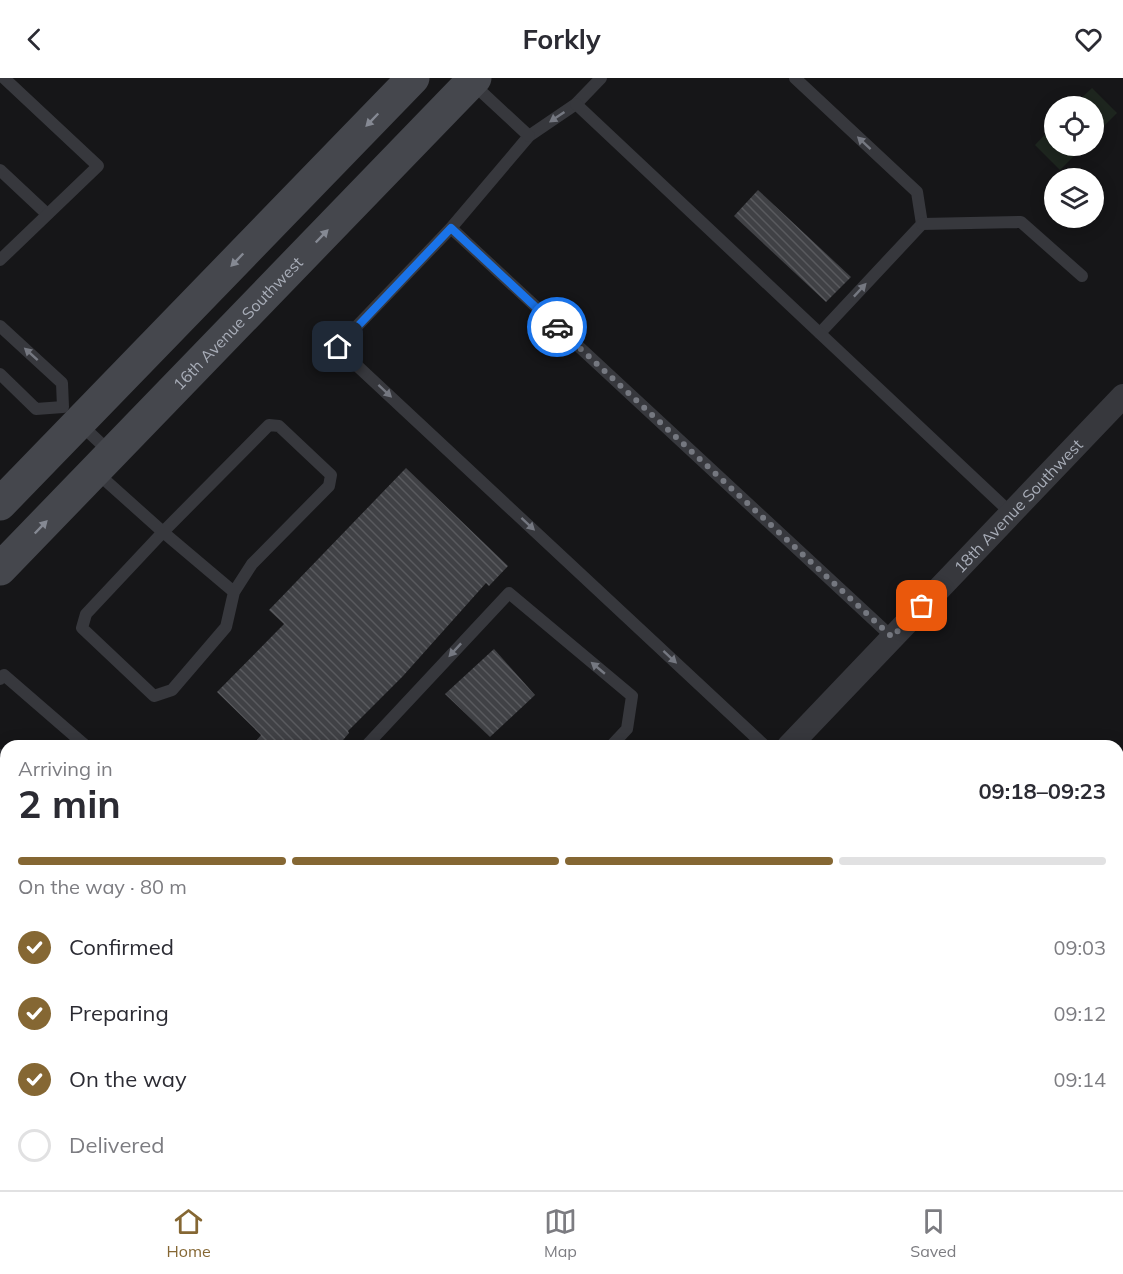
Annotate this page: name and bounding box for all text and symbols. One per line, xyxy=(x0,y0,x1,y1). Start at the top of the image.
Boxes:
text: Forkly xyxy=(522,22,601,56)
icon: back xyxy=(18,23,51,56)
icon: heart xyxy=(1072,23,1105,56)
map controls xyxy=(1044,96,1104,228)
button: locate xyxy=(1044,96,1104,156)
one-way arrow xyxy=(550,111,566,123)
one-way arrow xyxy=(366,112,379,127)
one-way arrow xyxy=(858,136,872,150)
button: layers xyxy=(1044,168,1104,228)
one-way arrow xyxy=(315,229,328,244)
street label: 16th Avenue Southwest xyxy=(169,252,307,394)
one-way arrow xyxy=(230,253,244,267)
one-way arrow xyxy=(852,283,866,297)
courier xyxy=(527,297,587,357)
icon: car xyxy=(541,311,574,344)
pin xyxy=(312,321,363,372)
icon: home xyxy=(321,330,354,363)
one-way arrow xyxy=(24,348,38,362)
one-way arrow xyxy=(377,384,392,398)
street label: 18th Avenue Southwest xyxy=(950,434,1087,577)
one-way arrow xyxy=(520,517,535,531)
one-way arrow xyxy=(33,521,47,535)
pin xyxy=(896,580,947,631)
icon: bag xyxy=(905,589,938,622)
one-way arrow xyxy=(448,643,462,658)
one-way arrow xyxy=(663,650,678,664)
one-way arrow xyxy=(590,661,606,674)
text: Arriving in xyxy=(18,756,113,781)
text: 09:18–09:23 xyxy=(978,777,1106,805)
text: 2 min xyxy=(18,779,121,828)
text: On the way · 80 m xyxy=(18,874,187,899)
icon: check xyxy=(18,931,51,964)
text: Confirmed xyxy=(69,933,174,961)
text: 09:03 xyxy=(1053,935,1106,960)
icon: check xyxy=(18,997,51,1030)
text: Preparing xyxy=(69,999,169,1027)
text: 09:12 xyxy=(1053,1001,1106,1026)
icon: check xyxy=(18,1063,51,1096)
text: On the way xyxy=(69,1065,187,1093)
text: 09:14 xyxy=(1053,1067,1106,1092)
text: Delivered xyxy=(69,1131,164,1159)
tab: Home xyxy=(167,1205,211,1261)
tab: Map xyxy=(544,1205,577,1261)
tab: Saved xyxy=(910,1205,956,1261)

